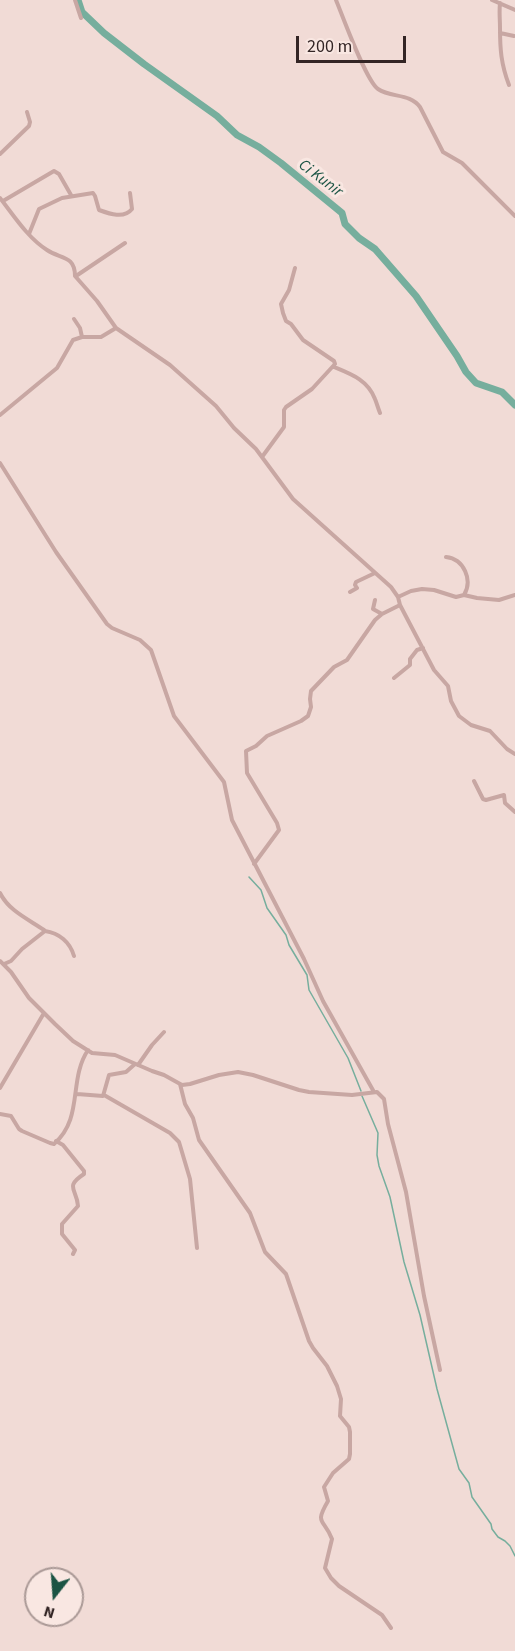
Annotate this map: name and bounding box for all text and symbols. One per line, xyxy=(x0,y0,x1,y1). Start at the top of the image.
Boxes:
scale bar xyxy=(299,24,408,62)
text: 200 m xyxy=(307,34,352,59)
water label: Ci Kunir xyxy=(294,156,346,202)
north arrow xyxy=(24,1567,84,1627)
text: N xyxy=(41,1600,58,1624)

